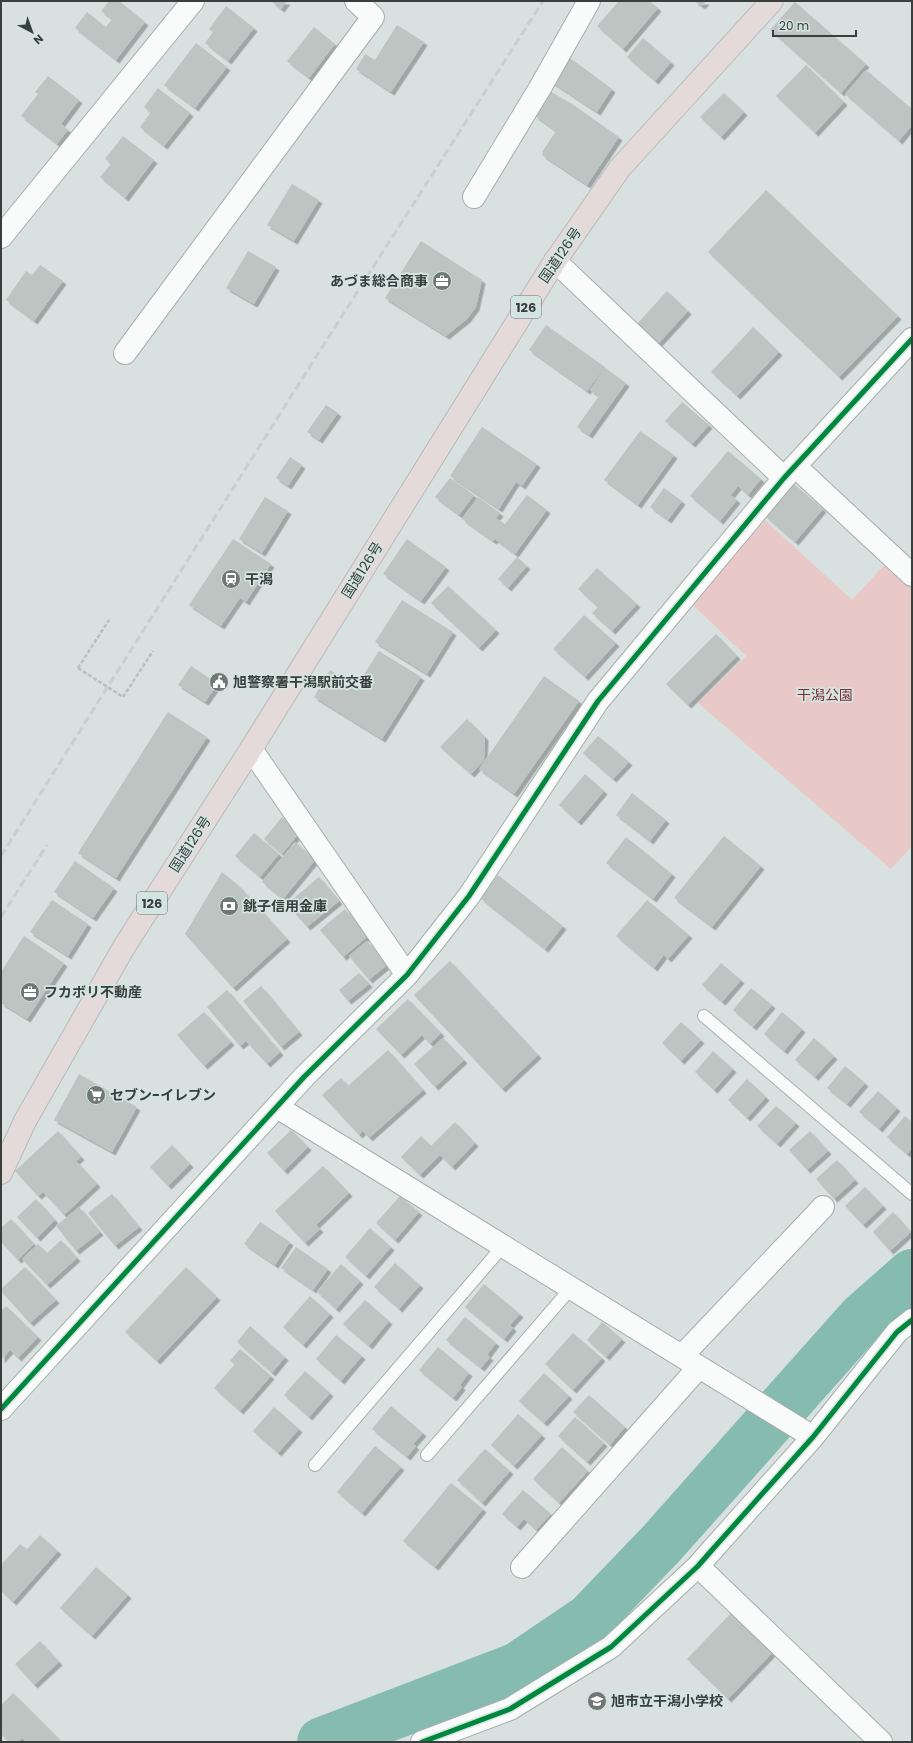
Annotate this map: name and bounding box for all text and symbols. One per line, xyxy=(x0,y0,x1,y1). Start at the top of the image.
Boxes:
north arrow xyxy=(12,12,52,52)
scale bar xyxy=(773,12,856,38)
text: 20 m xyxy=(779,17,809,34)
text: N xyxy=(30,31,47,48)
street label: 国道126号 xyxy=(534,223,586,287)
office icon: あづま総合商事 xyxy=(431,270,453,292)
place label: あづま総合商事 xyxy=(330,271,428,291)
road number: 126 xyxy=(511,296,541,318)
street label: 国道126号 xyxy=(337,538,387,602)
station icon: 干潟 xyxy=(220,568,242,590)
place label: 干潟 xyxy=(245,569,273,589)
public building icon: 旭警察署干潟駅前交番 xyxy=(208,671,230,693)
place label: 旭警察署干潟駅前交番 xyxy=(233,672,373,692)
park label: 干潟公園 xyxy=(797,685,853,705)
street label: 国道126号 xyxy=(164,812,216,876)
road number: 126 xyxy=(137,892,167,914)
bank icon: 銚子信用金庫 xyxy=(218,895,240,917)
place label: 銚子信用金庫 xyxy=(243,896,327,916)
office icon: フカボリ不動産 xyxy=(19,981,41,1003)
place label: フカボリ不動産 xyxy=(44,982,142,1002)
supermarket icon: セブン-イレブン xyxy=(85,1084,107,1106)
place label: セブン-イレブン xyxy=(110,1085,216,1105)
school or university icon: 旭市立干潟小学校 xyxy=(586,1690,608,1712)
place label: 旭市立干潟小学校 xyxy=(611,1691,723,1711)

